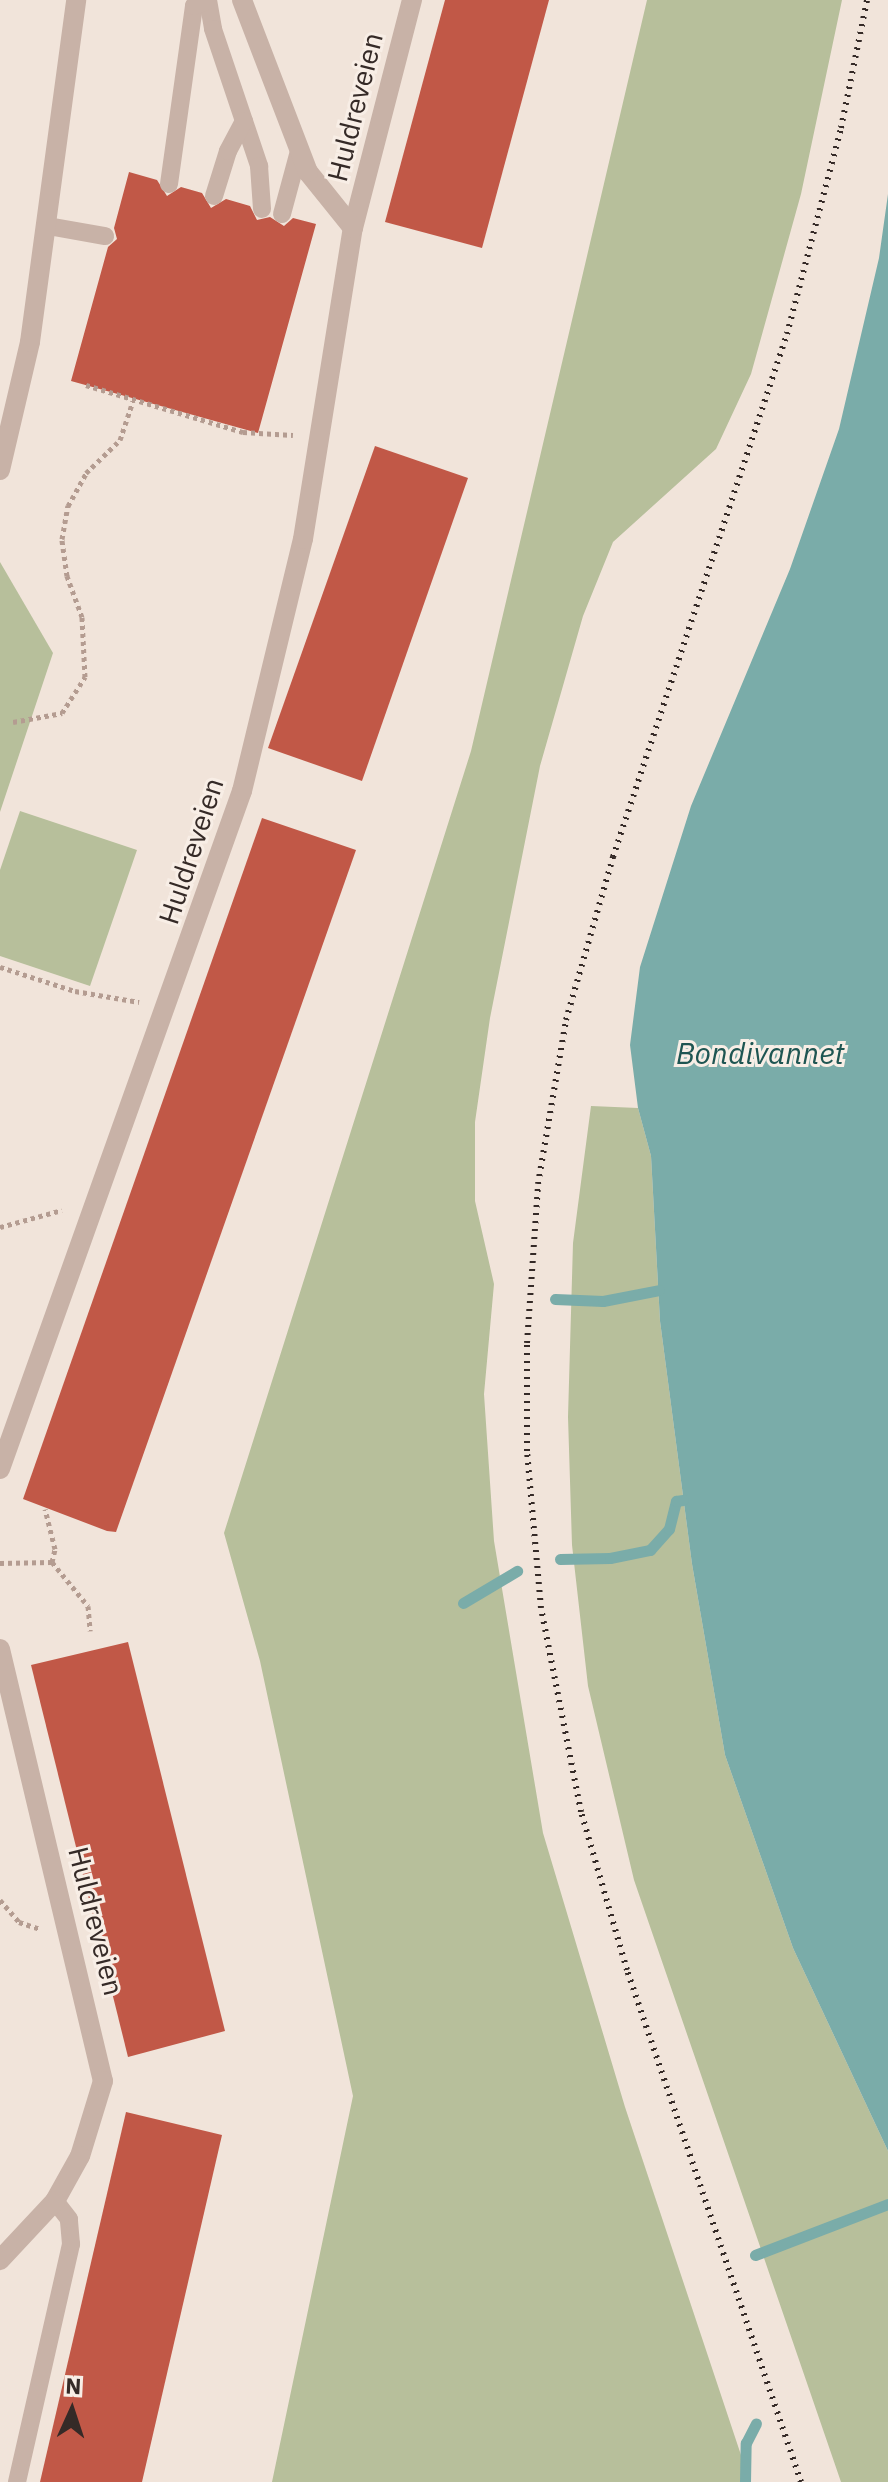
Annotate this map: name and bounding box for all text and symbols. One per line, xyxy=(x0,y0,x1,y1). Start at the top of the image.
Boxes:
street label: Huldreveien xyxy=(320,29,390,185)
street label: Huldreveien xyxy=(152,774,230,928)
water label: Bondivannet xyxy=(676,1035,844,1071)
street label: Huldreveien xyxy=(61,1843,131,1999)
north arrow xyxy=(32,2370,112,2450)
text: N xyxy=(65,2371,82,2400)

